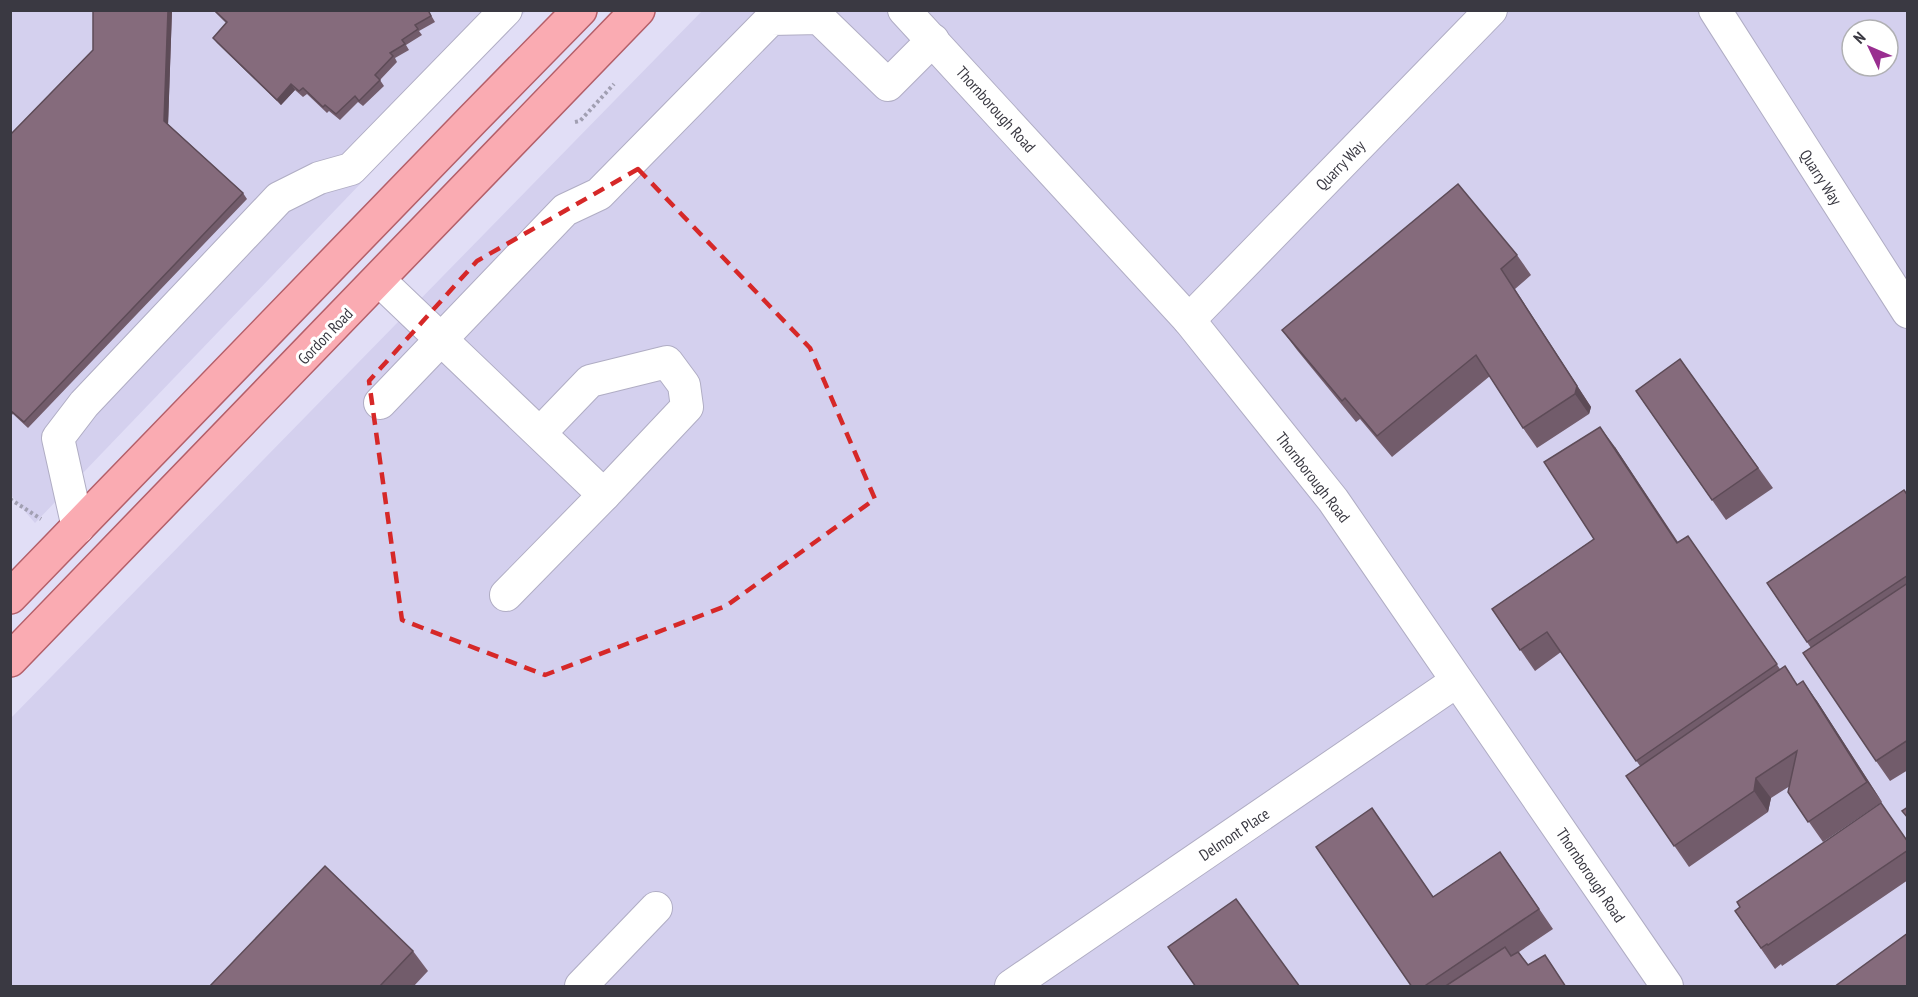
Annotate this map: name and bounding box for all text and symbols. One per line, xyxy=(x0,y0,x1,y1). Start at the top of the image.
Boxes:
north arrow xyxy=(1840,18,1900,78)
text: N xyxy=(1849,28,1869,48)
street label: Thornborough Road xyxy=(952,62,1040,156)
street label: Quarry Way xyxy=(1311,136,1369,194)
street label: Quarry Way xyxy=(1796,145,1846,209)
street label: Gordon Road xyxy=(293,304,357,368)
street label: Thornborough Road xyxy=(1271,428,1355,526)
street label: Delmont Place xyxy=(1195,803,1273,865)
street label: Thornborough Road xyxy=(1552,824,1630,926)

